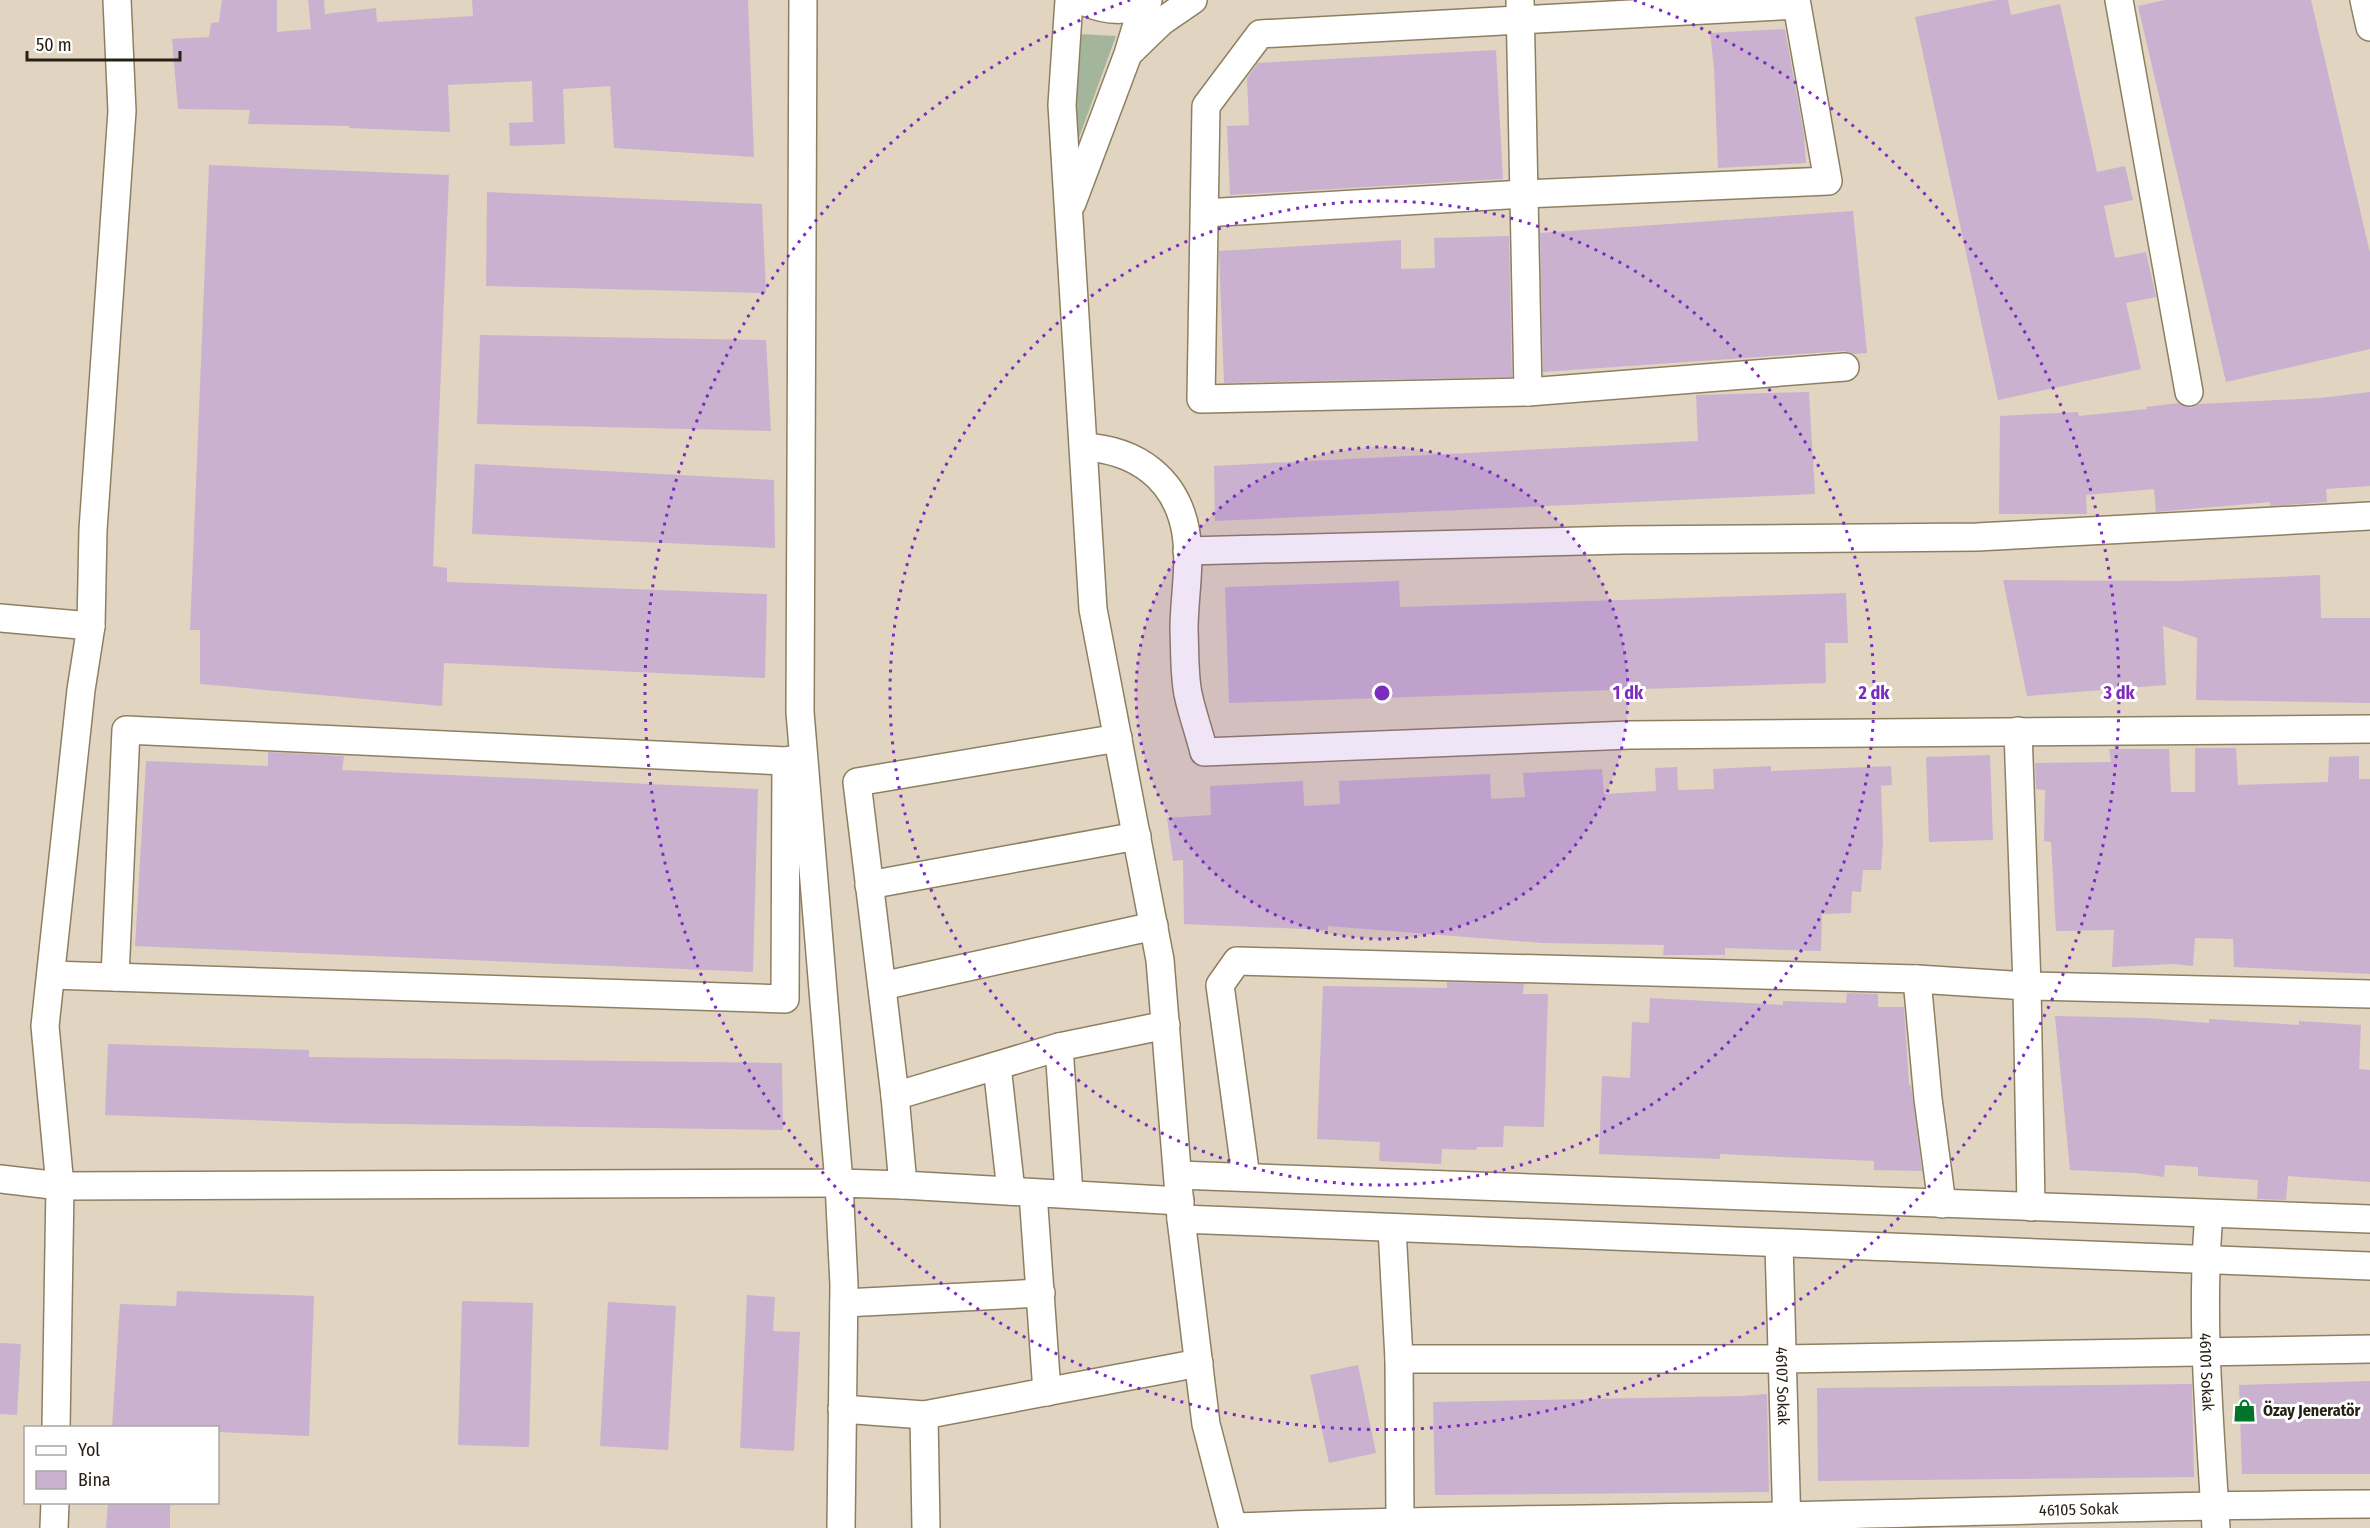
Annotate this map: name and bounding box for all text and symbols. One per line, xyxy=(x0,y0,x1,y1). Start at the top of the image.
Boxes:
scale bar xyxy=(27,24,180,62)
text: 50 m xyxy=(36,34,72,56)
text: 1 dk xyxy=(1613,682,1644,704)
text: 2 dk xyxy=(1857,682,1890,704)
text: 3 dk xyxy=(2102,682,2135,704)
centre of rings xyxy=(1372,683,1392,703)
street label: 46101 Sokak xyxy=(2196,1333,2218,1412)
street label: 46107 Sokak xyxy=(1772,1346,1793,1426)
shop icon: Özay Jeneratör xyxy=(2232,1397,2258,1423)
place label: Özay Jeneratör xyxy=(2263,1400,2361,1420)
legend xyxy=(24,1426,219,1504)
text: Yol xyxy=(78,1439,100,1461)
text: Bina xyxy=(78,1469,111,1491)
street label: 46105 Sokak xyxy=(2039,1499,2119,1520)

